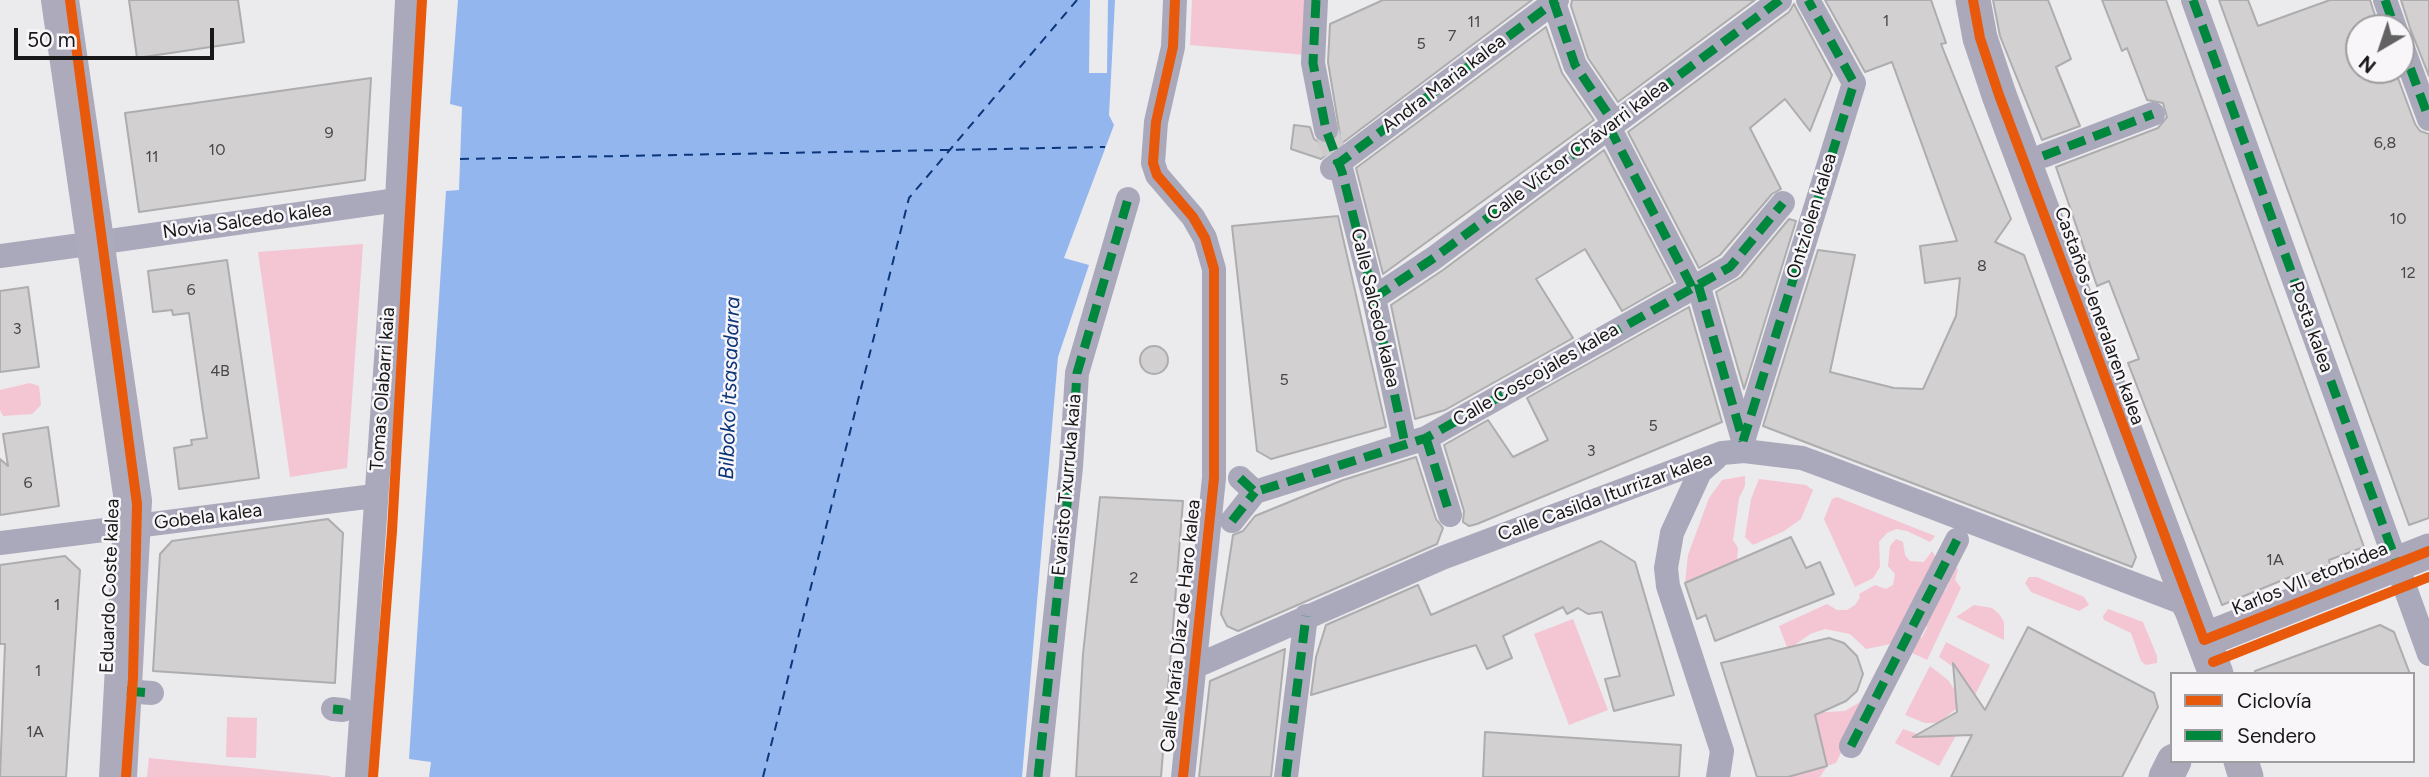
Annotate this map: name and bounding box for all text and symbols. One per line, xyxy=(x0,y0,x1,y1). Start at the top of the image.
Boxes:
house number: 1 xyxy=(1883,11,1889,31)
house number: 11 xyxy=(1467,12,1481,32)
scale bar xyxy=(18,14,217,58)
north arrow xyxy=(2345,14,2415,84)
house number: 7 xyxy=(1448,26,1456,46)
text: 50 m xyxy=(27,27,76,52)
street label: Andra Maria kalea xyxy=(1378,30,1510,138)
house number: 5 xyxy=(1416,34,1426,54)
text: N xyxy=(2355,51,2381,78)
street label: Calle Víctor Chávarri kalea xyxy=(1482,74,1674,226)
house number: 9 xyxy=(324,123,334,143)
house number: 6,8 xyxy=(2374,133,2396,153)
house number: 10 xyxy=(209,140,225,160)
house number: 11 xyxy=(145,147,159,167)
street label: Ontziolen kalea xyxy=(1782,150,1842,282)
street label: Novia Salcedo kalea xyxy=(161,198,333,244)
street label: Castaños Jeneralaren kalea xyxy=(2049,204,2149,428)
house number: 10 xyxy=(2390,209,2406,229)
street label: Calle Salcedo kalea xyxy=(1346,226,1404,390)
house number: 8 xyxy=(1977,256,1987,276)
house number: 12 xyxy=(2400,263,2416,283)
street label: Posta kalea xyxy=(2284,278,2338,376)
house number: 6 xyxy=(186,280,196,300)
water label: Bilboko itsasadarra xyxy=(714,296,746,480)
street label: Tomas Olabarri kaia xyxy=(366,306,400,472)
street label: Calle Coscojales kalea xyxy=(1449,318,1623,432)
house number: 3 xyxy=(13,319,21,339)
house number: 4B xyxy=(210,361,230,381)
house number: 5 xyxy=(1279,370,1289,390)
street label: Evaristo Txurruka kaia xyxy=(1048,393,1086,577)
house number: 5 xyxy=(1648,416,1658,436)
house number: 3 xyxy=(1587,441,1595,461)
street label: Calle Casilda Iturrizar kalea xyxy=(1495,448,1715,546)
house number: 6 xyxy=(23,473,33,493)
street label: Eduardo Coste kalea xyxy=(96,498,124,674)
street label: Calle María Díaz de Haro kalea xyxy=(1156,498,1206,754)
street label: Gobela kalea xyxy=(153,499,263,535)
street label: Karlos VII etorbidea xyxy=(2229,537,2391,621)
house number: 1A xyxy=(2266,550,2284,570)
house number: 2 xyxy=(1130,568,1138,588)
house number: 1 xyxy=(54,595,60,615)
house number: 1 xyxy=(35,661,41,681)
legend xyxy=(2170,672,2415,763)
text: Ciclovía xyxy=(2237,688,2311,713)
house number: 1A xyxy=(26,722,44,742)
text: Sendero xyxy=(2237,723,2316,748)

